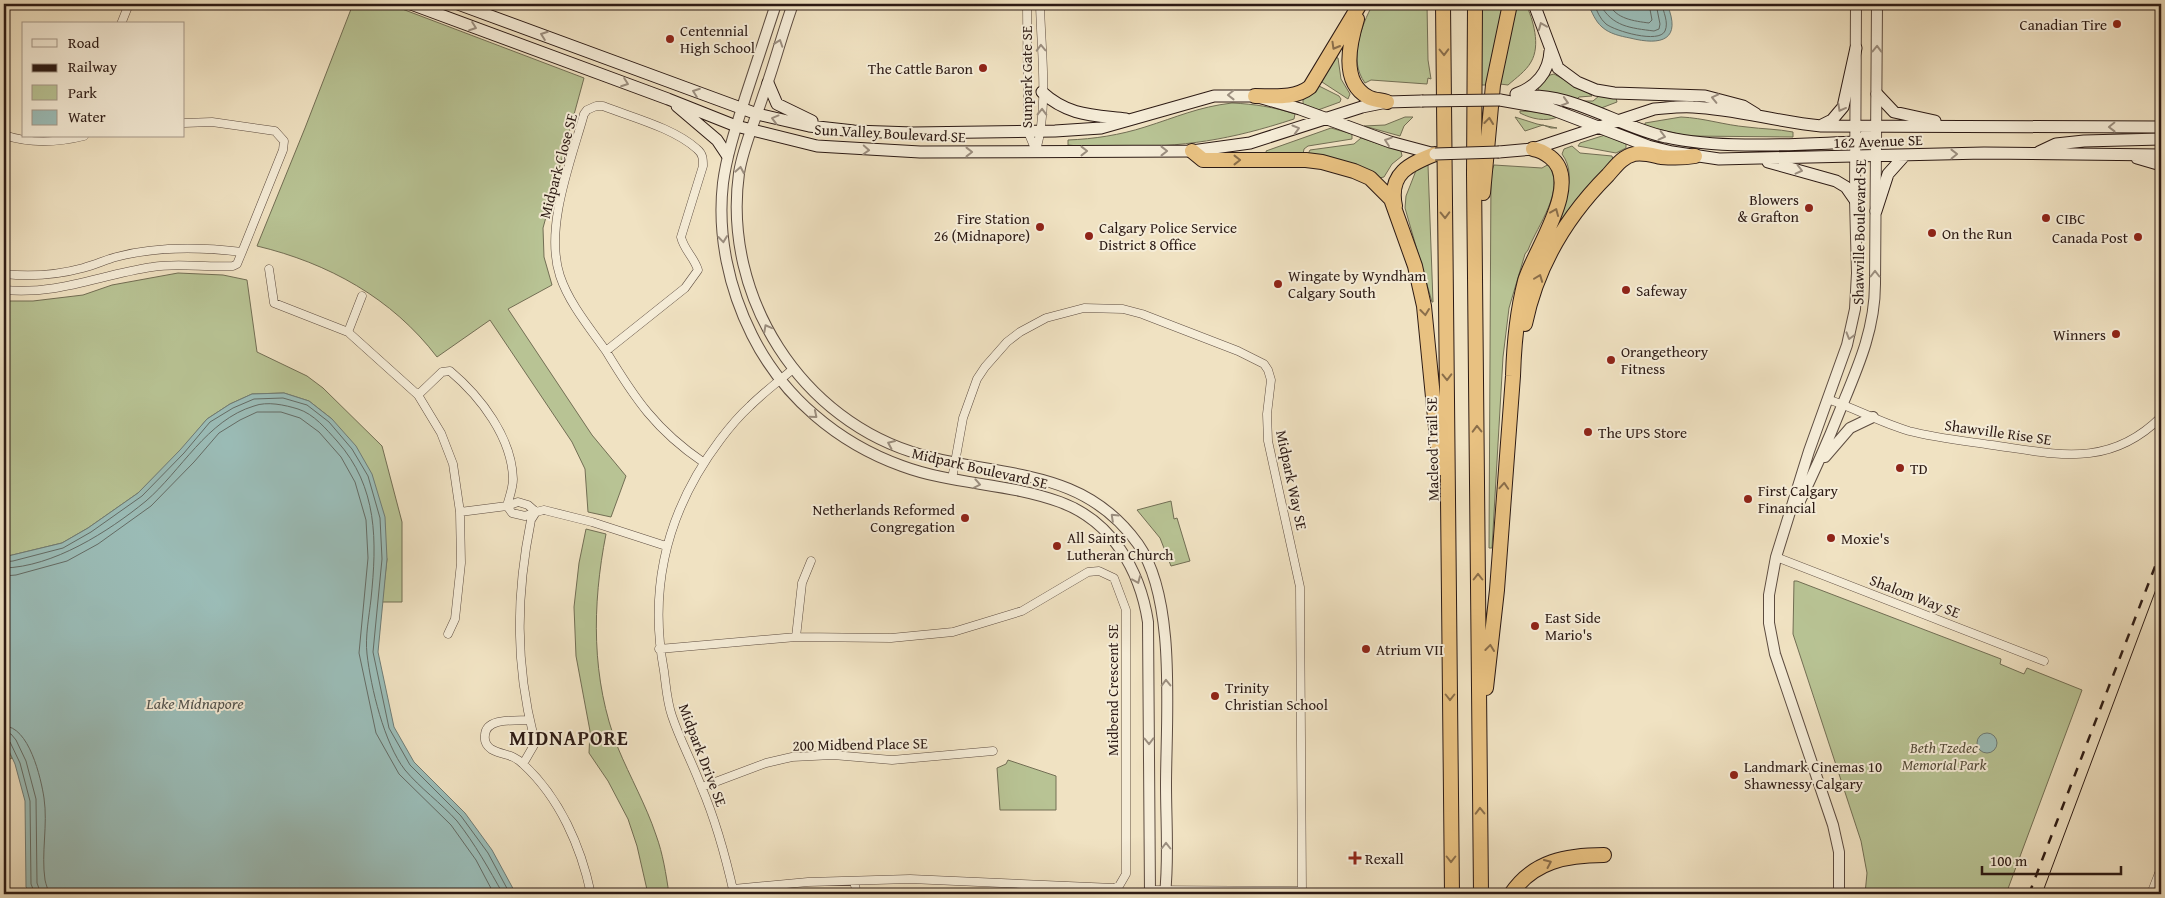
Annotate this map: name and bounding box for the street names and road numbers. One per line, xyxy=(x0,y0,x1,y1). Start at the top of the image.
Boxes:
street label: Sunpark Gate SE xyxy=(1016,25,1037,128)
street label: Midpark Close SE xyxy=(534,111,582,221)
street label: Sun Valley Boulevard SE xyxy=(814,119,967,147)
street label: 162 Avenue SE xyxy=(1833,129,1923,153)
street label: Shawville Boulevard SE xyxy=(1847,159,1871,305)
street label: Macleod Trail SE xyxy=(1421,396,1443,501)
street label: Shawville Rise SE xyxy=(1943,414,2053,450)
street label: Midpark Way SE xyxy=(1271,428,1313,532)
street label: Midpark Boulevard SE xyxy=(910,442,1050,494)
street label: Shalom Way SE xyxy=(1867,569,1964,623)
street label: Midbend Crescent SE xyxy=(1102,624,1123,756)
street label: Midpark Drive SE xyxy=(674,701,732,810)
street label: 200 Midbend Place SE xyxy=(792,732,928,756)

